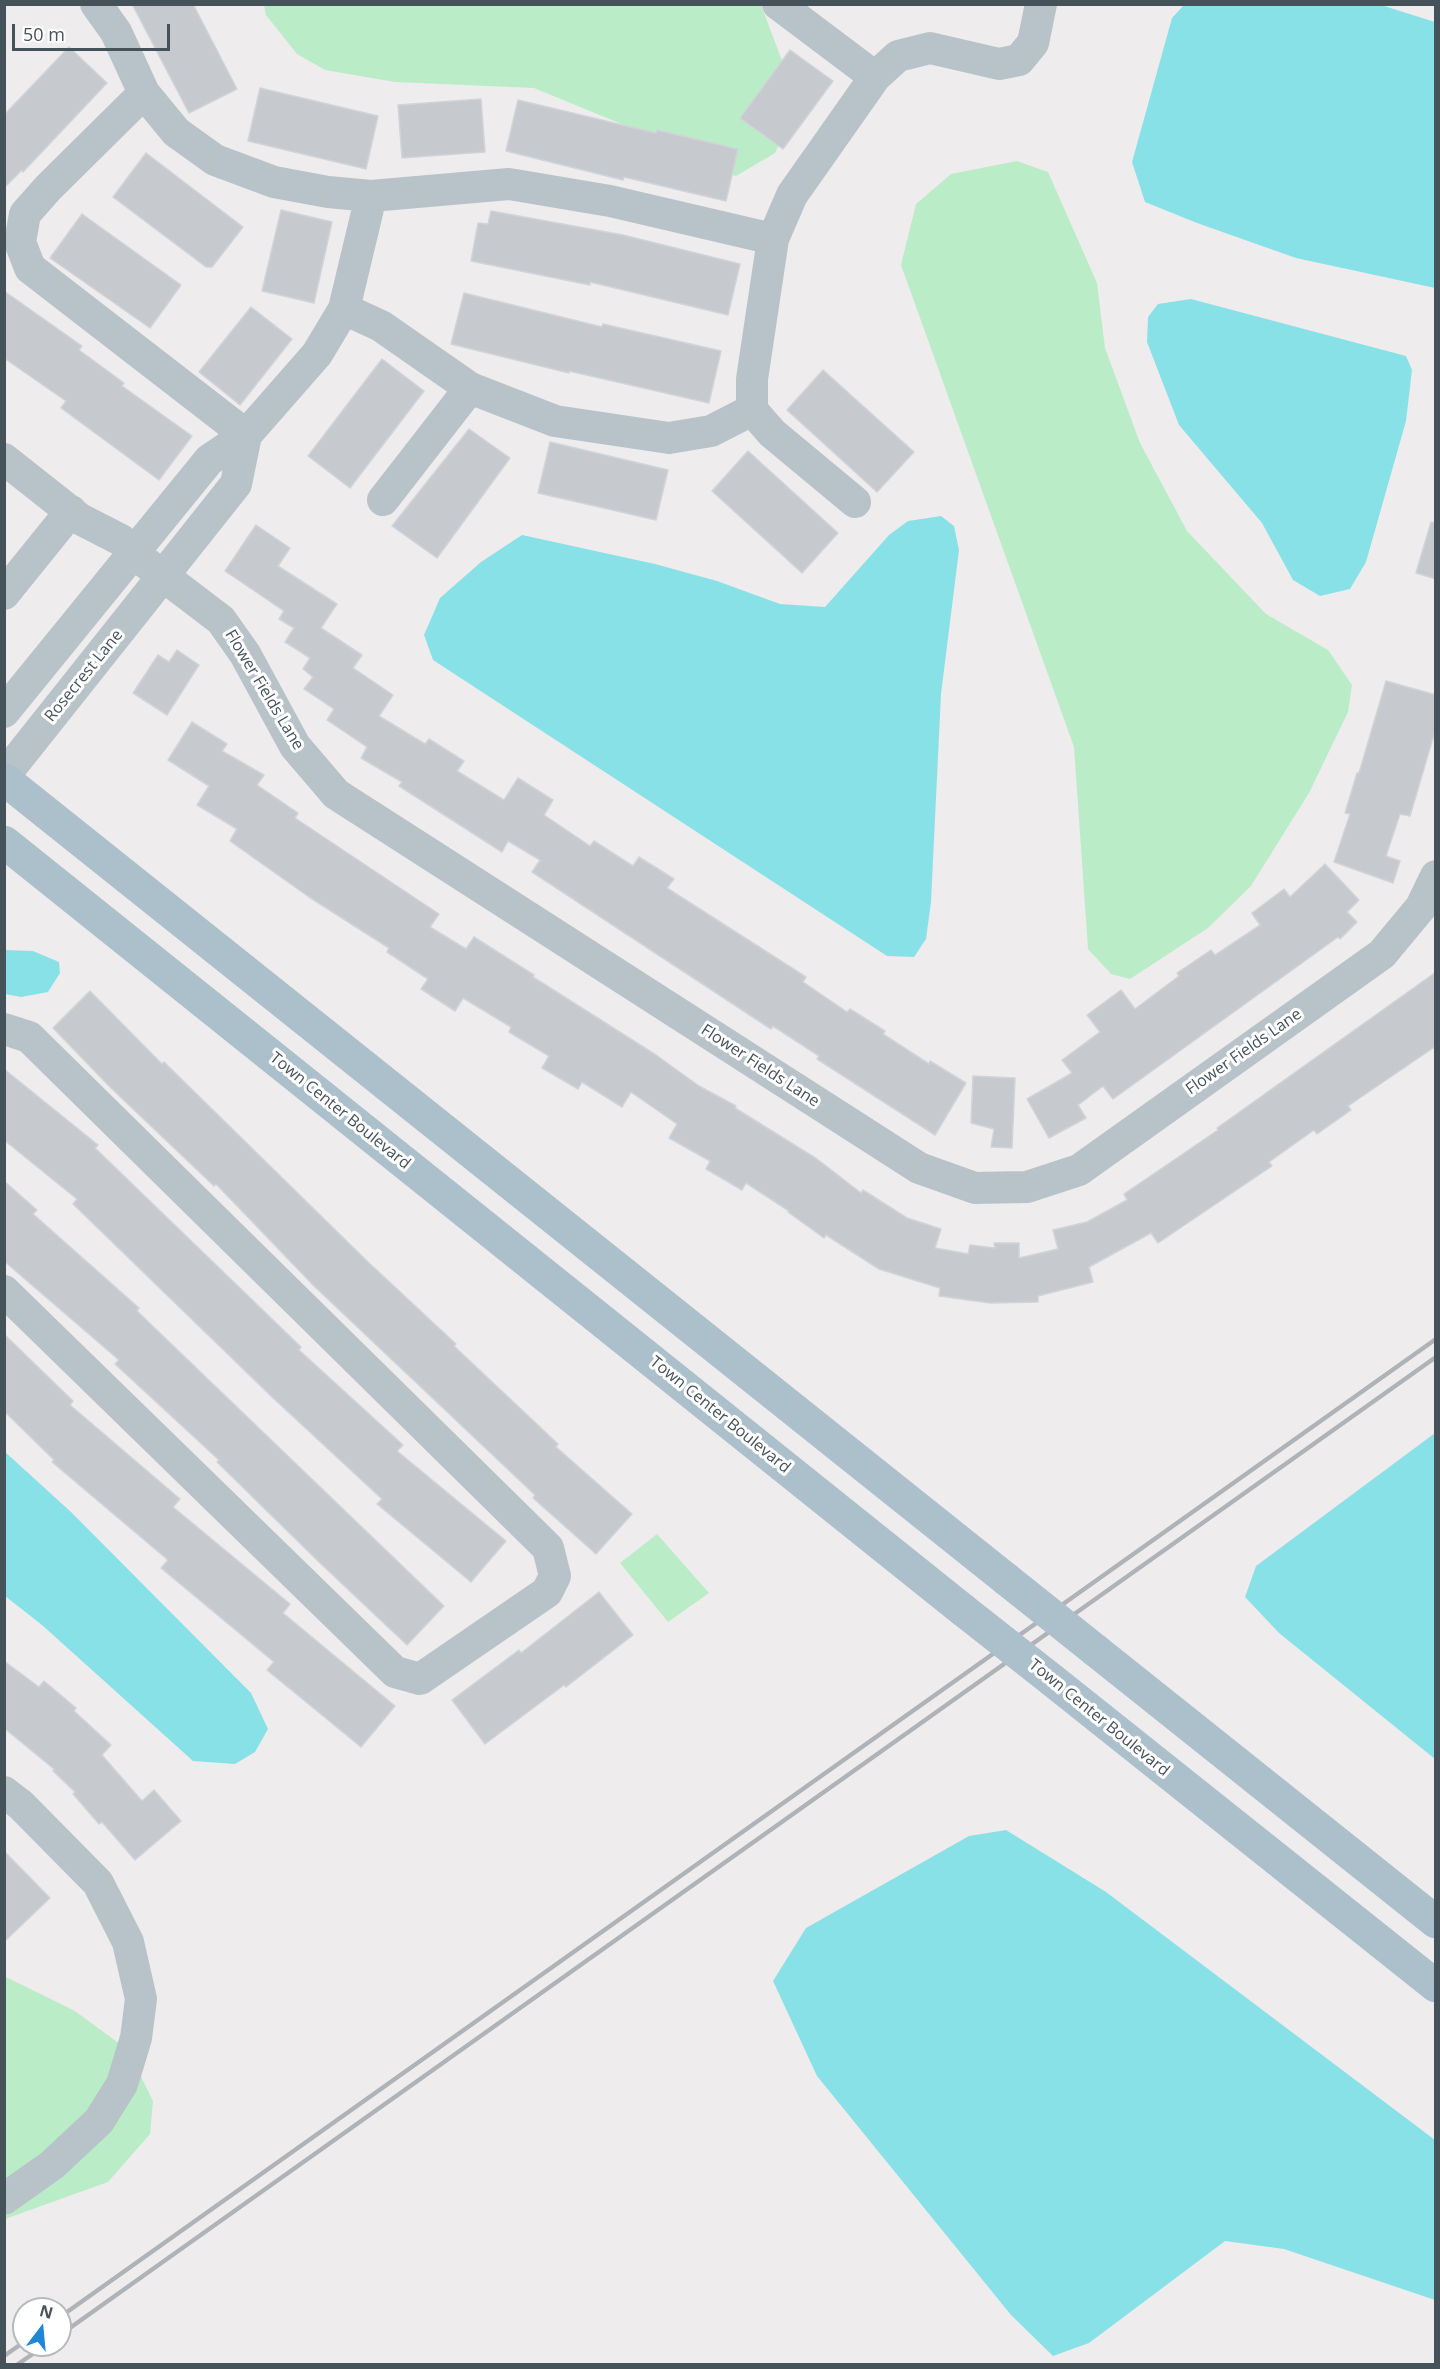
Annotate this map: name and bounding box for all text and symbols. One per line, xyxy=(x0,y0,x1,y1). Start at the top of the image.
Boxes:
scale bar xyxy=(15,12,172,50)
text: 50 m xyxy=(23,22,65,46)
street label: Rosecrest Lane xyxy=(41,626,127,726)
street label: Flower Fields Lane xyxy=(221,626,307,754)
street label: Flower Fields Lane xyxy=(1182,1005,1306,1099)
street label: Flower Fields Lane xyxy=(697,1021,823,1111)
street label: Town Center Boulevard xyxy=(266,1048,414,1174)
street label: Town Center Boulevard xyxy=(646,1352,794,1478)
street label: Town Center Boulevard xyxy=(1025,1655,1173,1781)
north arrow xyxy=(12,2297,72,2357)
text: N xyxy=(37,2299,56,2324)

